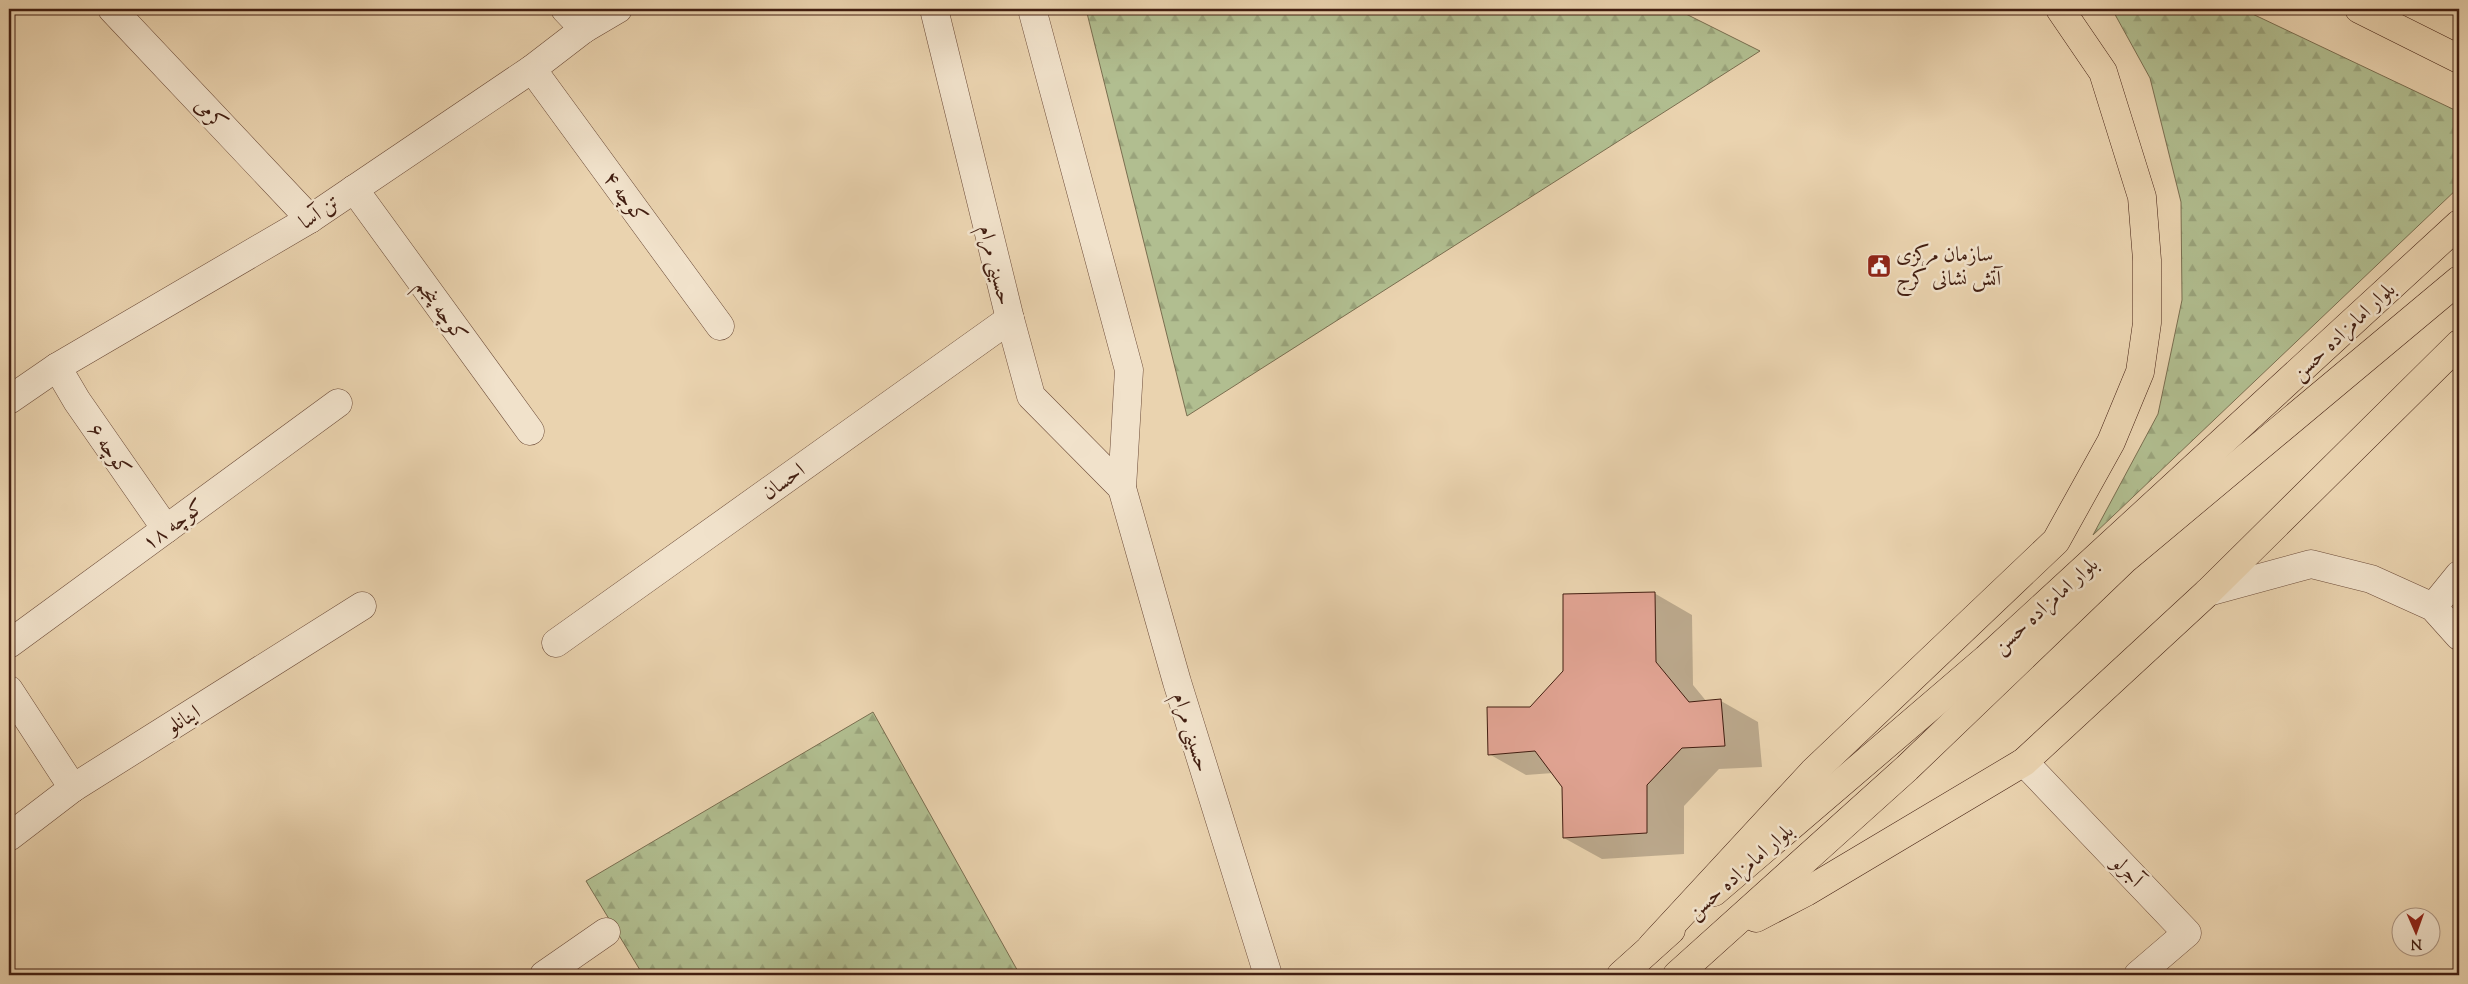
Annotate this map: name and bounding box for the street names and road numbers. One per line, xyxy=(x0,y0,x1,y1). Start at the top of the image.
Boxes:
street label: کرمی xyxy=(186,92,233,139)
street label: کوچه ۴ xyxy=(595,166,654,231)
street label: تن آسا xyxy=(294,189,346,238)
street label: حسینی مرام xyxy=(969,222,1019,309)
street label: کوچه پنجم xyxy=(405,273,474,351)
street label: بلوار امامزاده حسن xyxy=(2285,276,2403,389)
street label: کوچه ۶ xyxy=(79,418,137,483)
street label: احسان xyxy=(756,457,812,509)
street label: کوچه ۱۸ xyxy=(137,493,212,559)
street label: بلوار امامزاده حسن xyxy=(1987,551,2106,662)
street label: حسینی مرام xyxy=(1163,689,1216,776)
street label: اینانلو xyxy=(160,699,207,744)
street label: بلوار امامزاده حسن xyxy=(1681,818,1801,927)
street label: آجرلو xyxy=(2103,848,2151,897)

